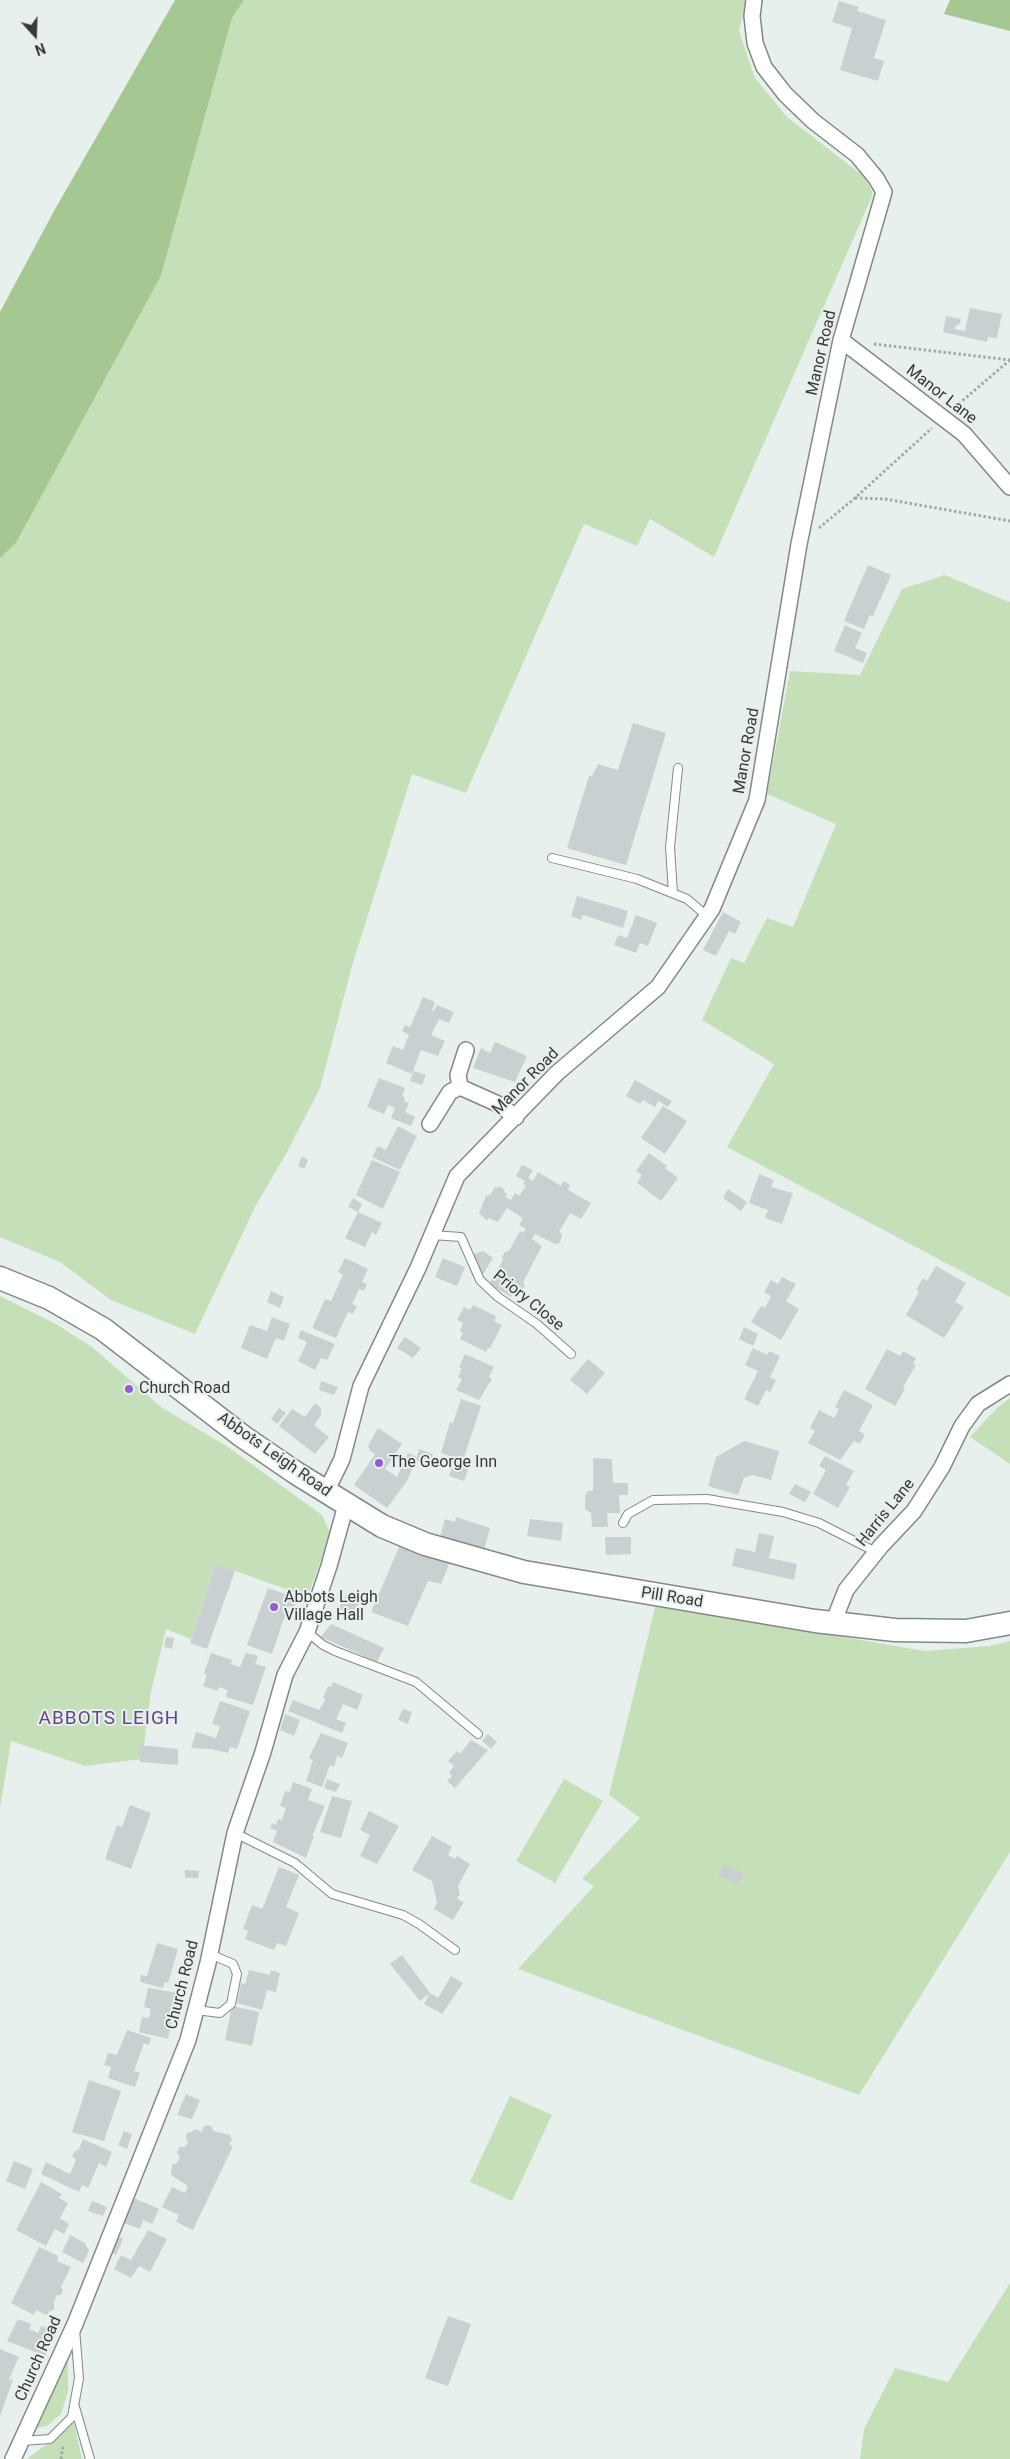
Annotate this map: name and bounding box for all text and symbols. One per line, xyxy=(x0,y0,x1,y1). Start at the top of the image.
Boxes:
north arrow xyxy=(10,10,60,60)
text: N xyxy=(33,40,48,58)
street label: Manor Road xyxy=(803,309,841,397)
street label: Manor Lane xyxy=(902,361,980,429)
street label: Manor Road xyxy=(730,707,764,795)
street label: Manor Road xyxy=(489,1045,563,1119)
street label: Priory Close xyxy=(489,1267,567,1335)
place label: Church Road xyxy=(139,1379,230,1399)
marker: Church Road xyxy=(123,1383,135,1395)
street label: Abbots Leigh Road xyxy=(213,1409,335,1501)
place label: The George Inn xyxy=(389,1453,497,1473)
marker: The George Inn xyxy=(373,1457,385,1469)
street label: Harris Lane xyxy=(853,1475,919,1551)
street label: Pill Road xyxy=(640,1584,704,1612)
place label: Abbots Leigh Village Hall xyxy=(284,1588,378,1626)
marker: Abbots Leigh Village Hall xyxy=(268,1601,280,1613)
district label: ABBOTS LEIGH xyxy=(37,1708,181,1730)
street label: Church Road xyxy=(163,1938,203,2032)
street label: Church Road xyxy=(12,2313,66,2405)

